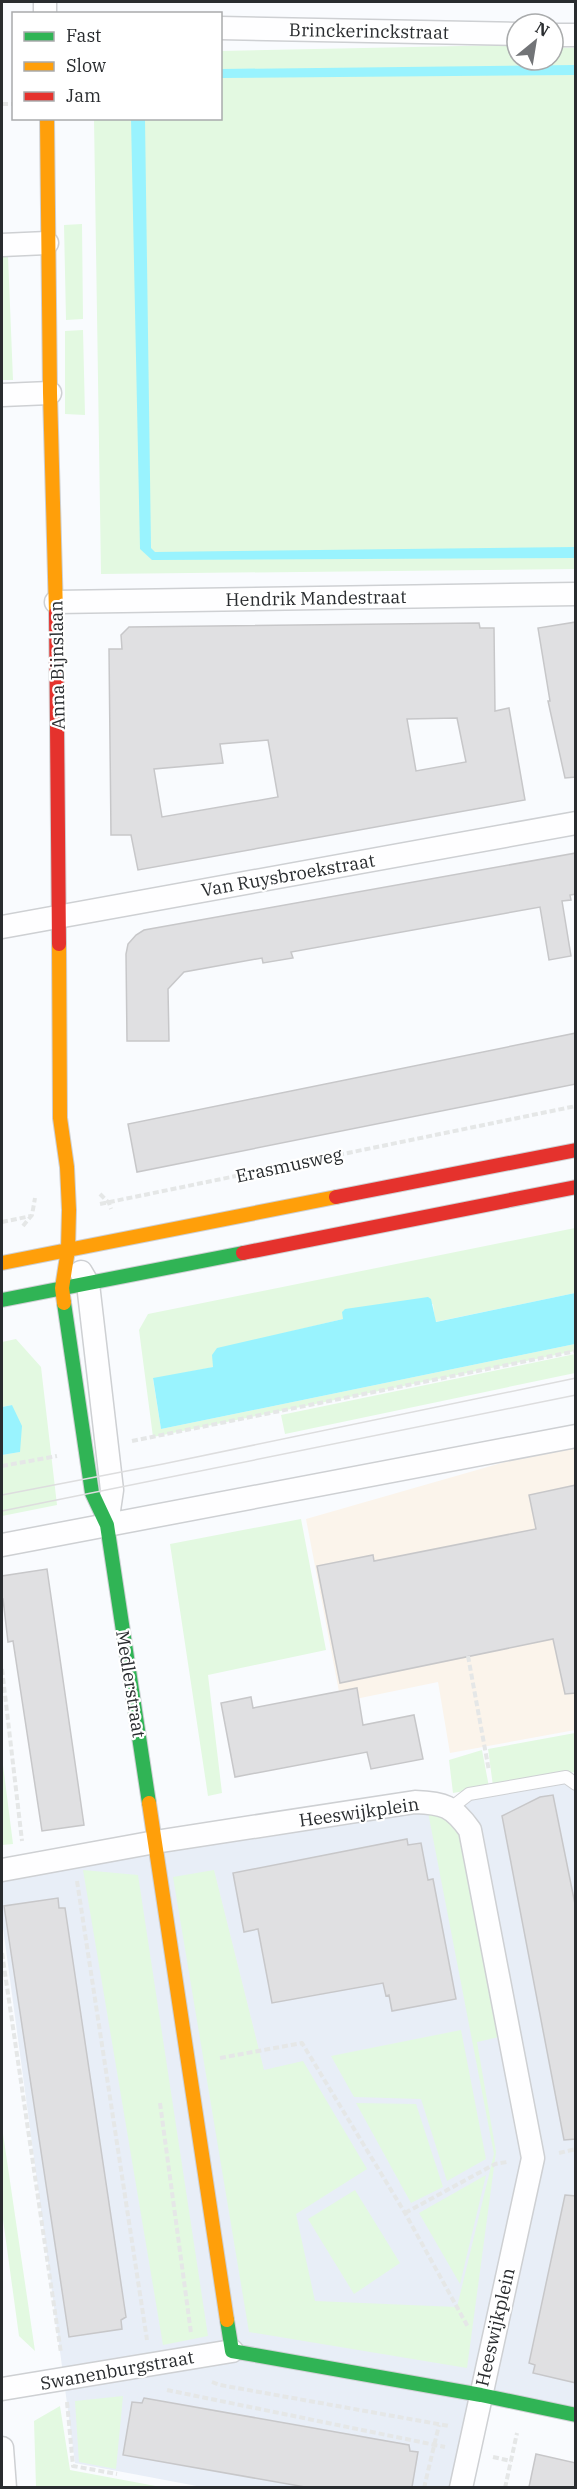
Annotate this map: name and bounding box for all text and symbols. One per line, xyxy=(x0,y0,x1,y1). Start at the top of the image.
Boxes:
legend xyxy=(12,12,222,120)
north arrow xyxy=(505,12,565,72)
text: N xyxy=(532,17,553,41)
street label: Brinckerinckstraat xyxy=(289,18,449,44)
text: Fast xyxy=(66,24,101,47)
text: Slow xyxy=(66,54,106,77)
text: Jam xyxy=(66,84,101,107)
street label: Hendrik Mandestraat xyxy=(225,585,407,611)
street label: Anna Bijnslaan xyxy=(44,600,70,730)
street label: Van Ruysbroekstraat xyxy=(199,848,377,902)
street label: Erasmusweg xyxy=(234,1142,345,1188)
street label: Medlerstraat xyxy=(111,1629,151,1739)
street label: Heeswijkplein xyxy=(297,1792,421,1832)
street label: Heeswijkplein xyxy=(470,2265,520,2389)
street label: Swanenburgstraat xyxy=(38,2345,196,2395)

